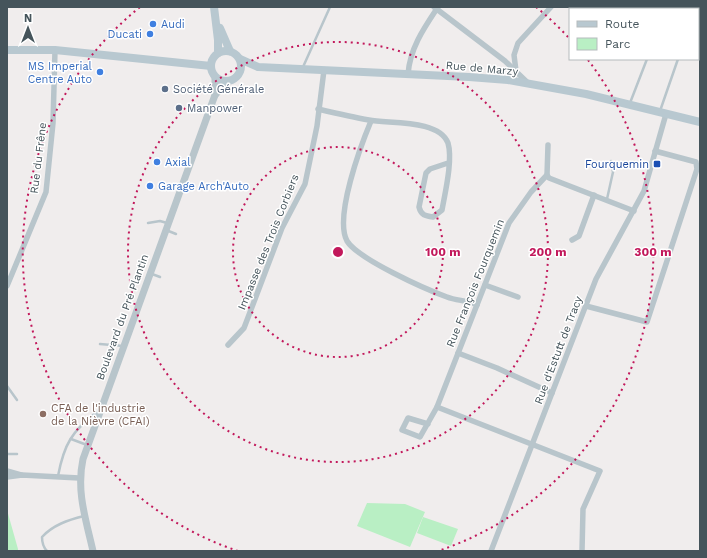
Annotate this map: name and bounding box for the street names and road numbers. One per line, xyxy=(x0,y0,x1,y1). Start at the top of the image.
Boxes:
street label: Rue de Marzy xyxy=(445,59,519,78)
street label: Rue du Frêne xyxy=(28,122,49,194)
street label: Impasse des Trois Corbiers xyxy=(235,172,302,312)
street label: Rue François Fourquemin xyxy=(444,217,507,349)
street label: Boulevard du Pré Plantin xyxy=(94,253,151,382)
street label: Rue d'Estutt de Tracy xyxy=(532,294,585,406)

